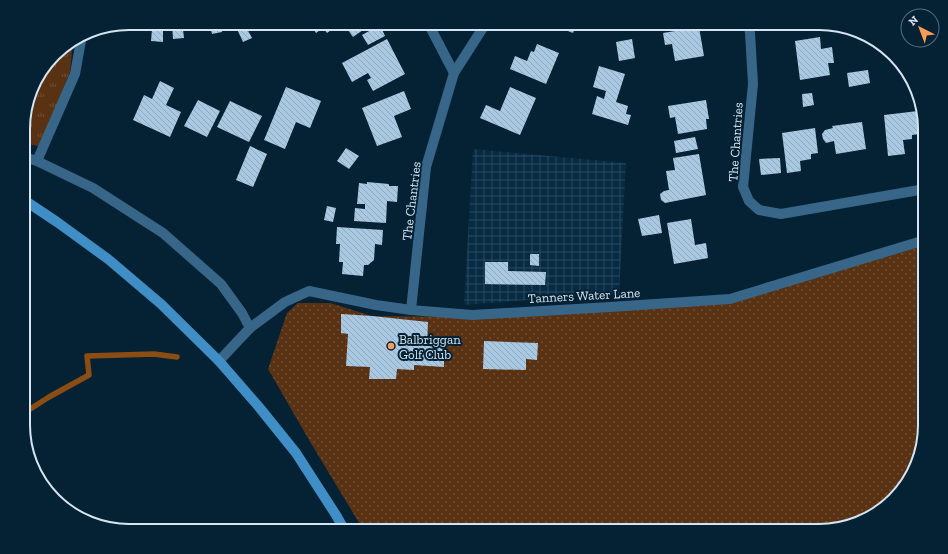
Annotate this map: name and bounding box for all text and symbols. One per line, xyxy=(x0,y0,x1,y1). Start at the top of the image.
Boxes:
north arrow xyxy=(900,8,940,48)
text: N xyxy=(906,13,922,29)
street label: The Chantries xyxy=(725,102,746,182)
street label: The Chantries xyxy=(399,160,424,241)
street label: Tanners Water Lane xyxy=(527,285,641,306)
place label: Balbriggan Golf Club xyxy=(399,332,461,362)
marker: Balbriggan Golf Club xyxy=(386,341,396,351)

